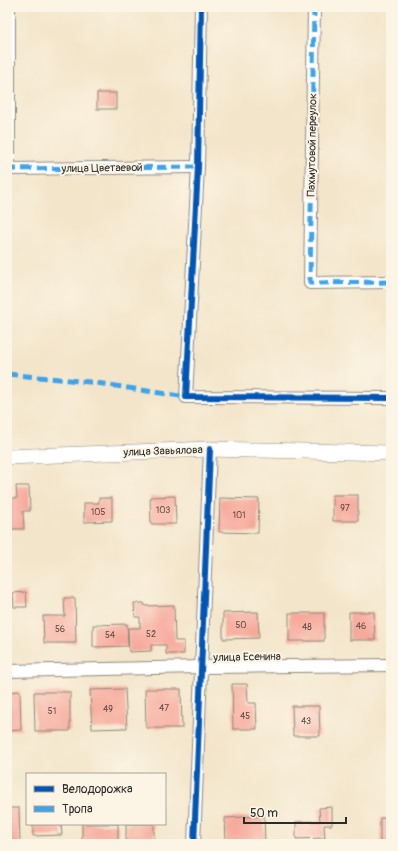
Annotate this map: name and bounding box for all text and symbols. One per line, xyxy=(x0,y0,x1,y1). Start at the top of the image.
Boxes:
street label: Пахмутовой переулок xyxy=(305,93,319,197)
street label: улица Цветаевой xyxy=(60,161,143,175)
street label: улица Завьялова xyxy=(122,443,203,459)
house number: 97 xyxy=(340,503,350,514)
house number: 103 xyxy=(156,505,170,516)
house number: 105 xyxy=(91,507,105,518)
house number: 101 xyxy=(232,510,246,521)
house number: 50 xyxy=(235,620,247,631)
house number: 46 xyxy=(356,621,366,632)
house number: 48 xyxy=(302,622,312,633)
house number: 56 xyxy=(55,624,65,635)
house number: 52 xyxy=(146,629,156,640)
house number: 54 xyxy=(105,630,116,641)
street label: улица Есенина xyxy=(212,650,281,664)
house number: 47 xyxy=(159,703,169,714)
house number: 49 xyxy=(103,704,113,715)
house number: 51 xyxy=(48,706,56,717)
house number: 45 xyxy=(240,711,250,722)
house number: 43 xyxy=(301,716,311,727)
legend xyxy=(26,773,166,825)
text: Велодорожка xyxy=(62,782,133,797)
scale bar xyxy=(244,799,346,825)
text: Тропа xyxy=(62,802,93,817)
text: 50 m xyxy=(250,806,278,821)

